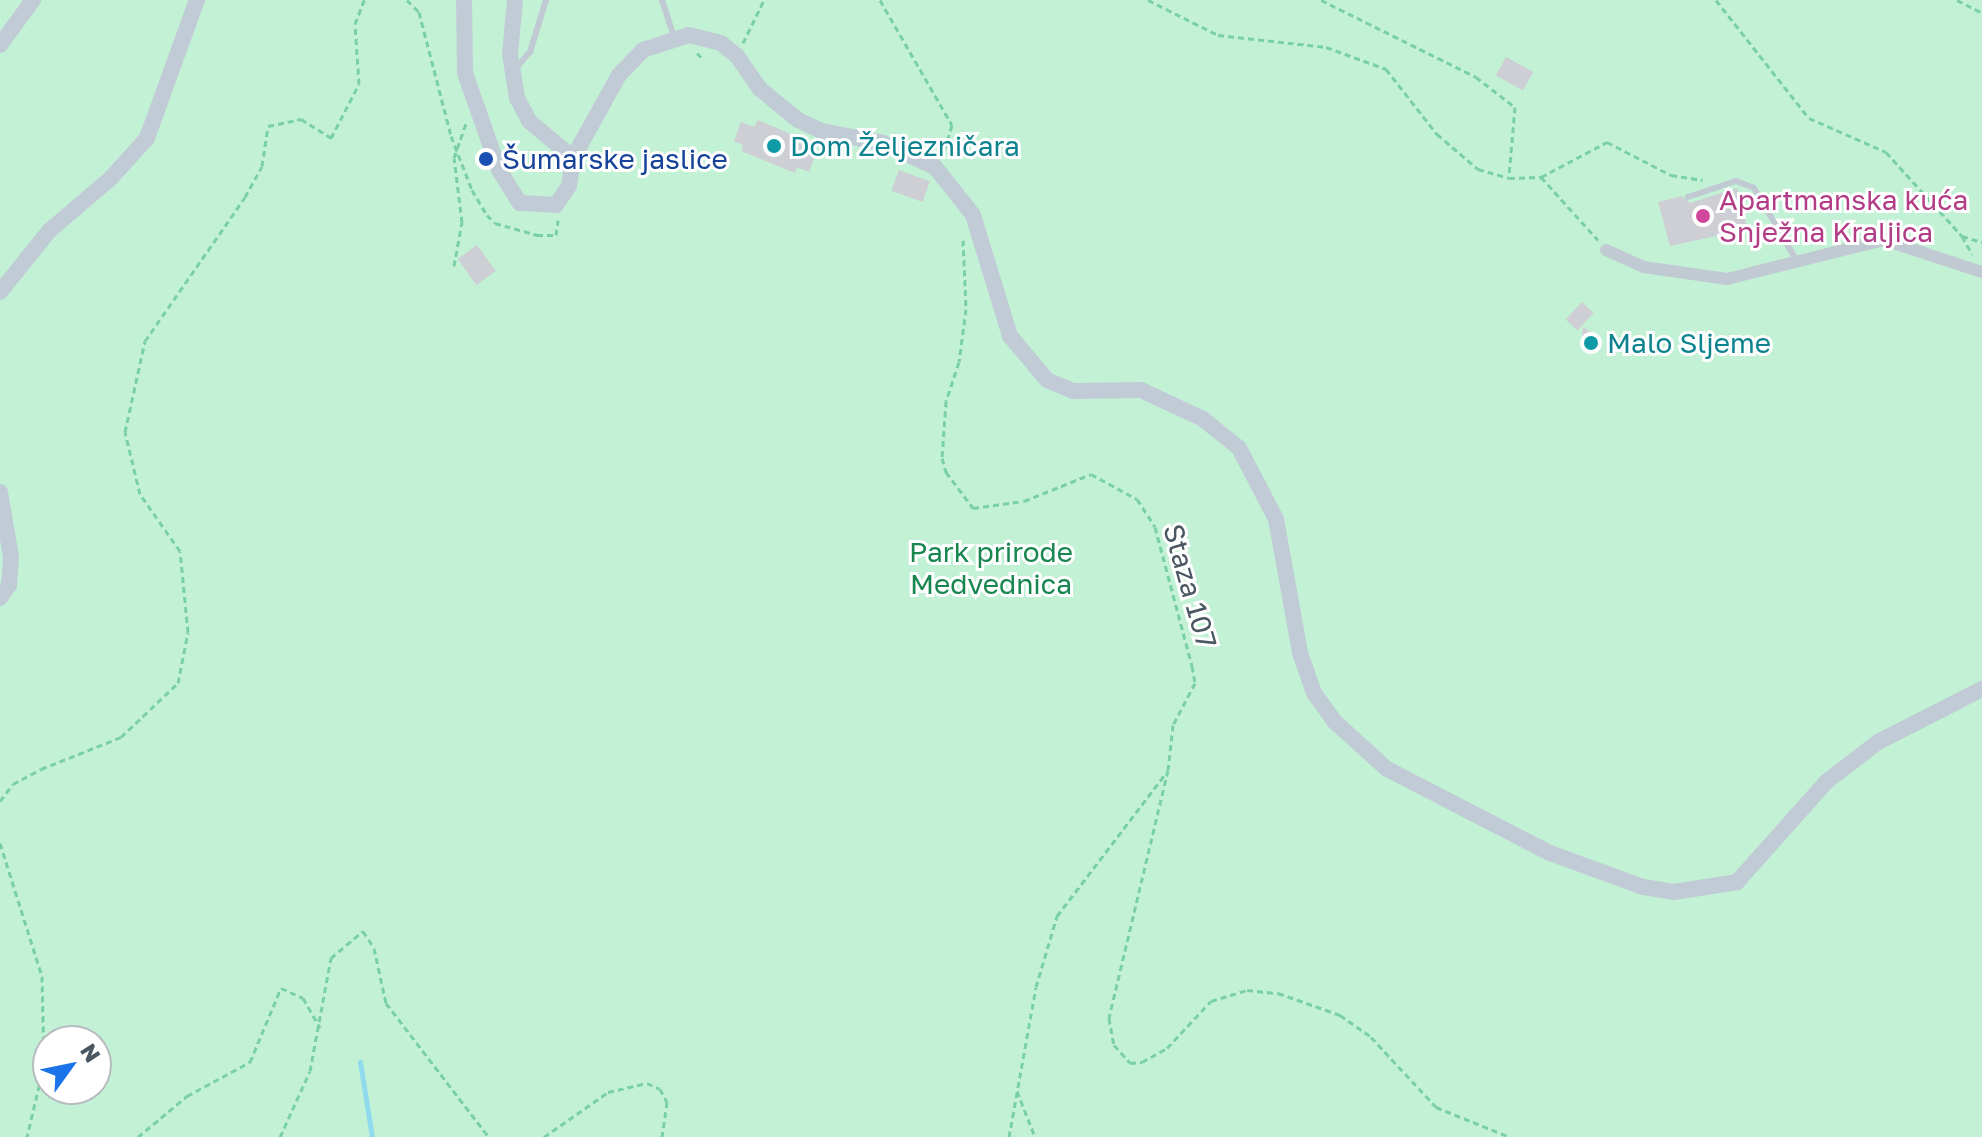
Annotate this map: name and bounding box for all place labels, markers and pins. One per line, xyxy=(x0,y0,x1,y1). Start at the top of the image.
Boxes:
place label: Dom Željezničara xyxy=(790,129,1020,163)
marker: Dom Željezničara xyxy=(765,137,783,155)
place label: Šumarske jaslice xyxy=(502,142,728,176)
marker: Šumarske jaslice xyxy=(477,150,495,168)
place label: Apartmanska kuća Snježna Kraljica xyxy=(1719,183,1968,249)
marker: Apartmanska kuća Snježna Kraljica xyxy=(1694,207,1712,225)
place label: Malo Sljeme xyxy=(1607,326,1771,360)
marker: Malo Sljeme xyxy=(1582,334,1600,352)

